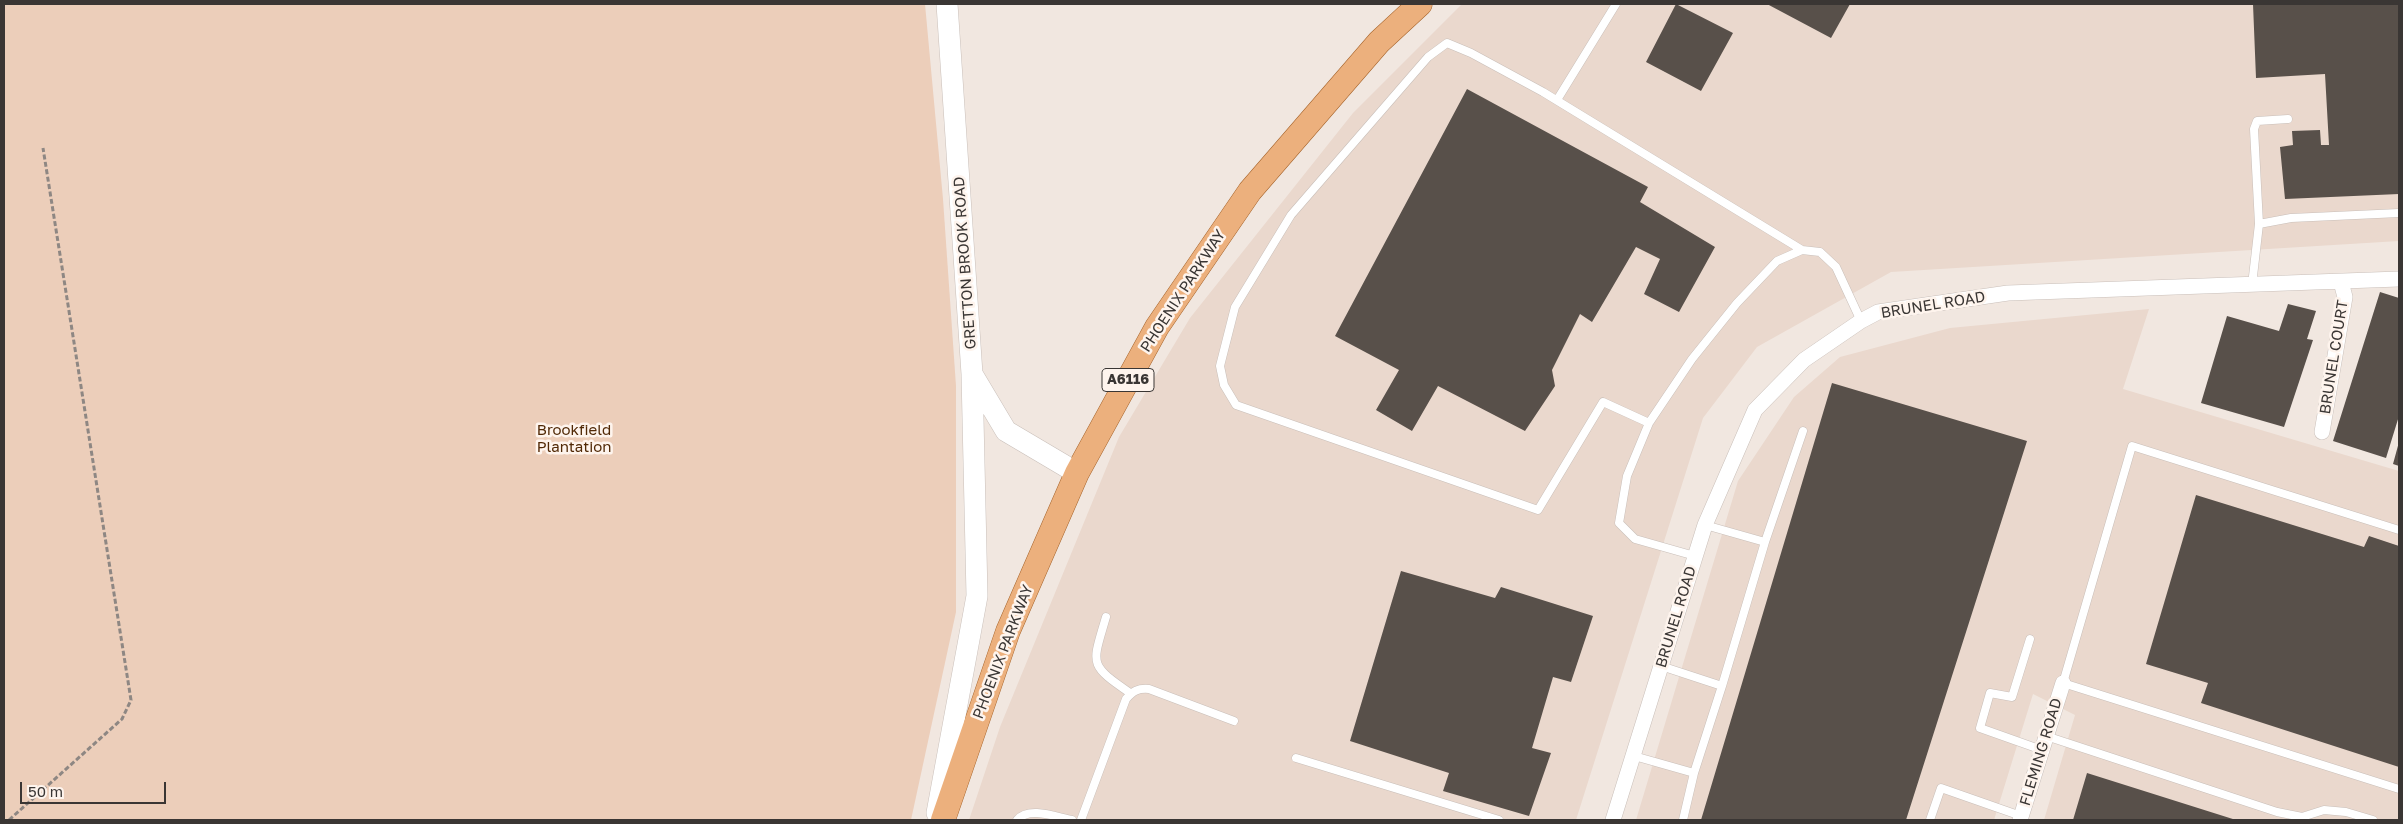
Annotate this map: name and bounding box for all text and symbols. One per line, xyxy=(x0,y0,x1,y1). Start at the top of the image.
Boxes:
street label: GRETTON BROOK ROAD xyxy=(950,176,980,350)
street label: PHOENIX PARKWAY xyxy=(1137,226,1229,356)
street label: BRUNEL ROAD xyxy=(1880,288,1986,322)
street label: BRUNEL COURT xyxy=(2316,299,2352,415)
road number: A6116 xyxy=(1102,368,1154,392)
park label: Brookfield Plantation xyxy=(537,421,611,456)
street label: BRUNEL ROAD xyxy=(1652,564,1700,670)
street label: PHOENIX PARKWAY xyxy=(969,582,1037,722)
street label: FLEMING ROAD xyxy=(2016,696,2066,808)
scale bar xyxy=(22,772,169,804)
text: 50 m xyxy=(28,782,63,800)

